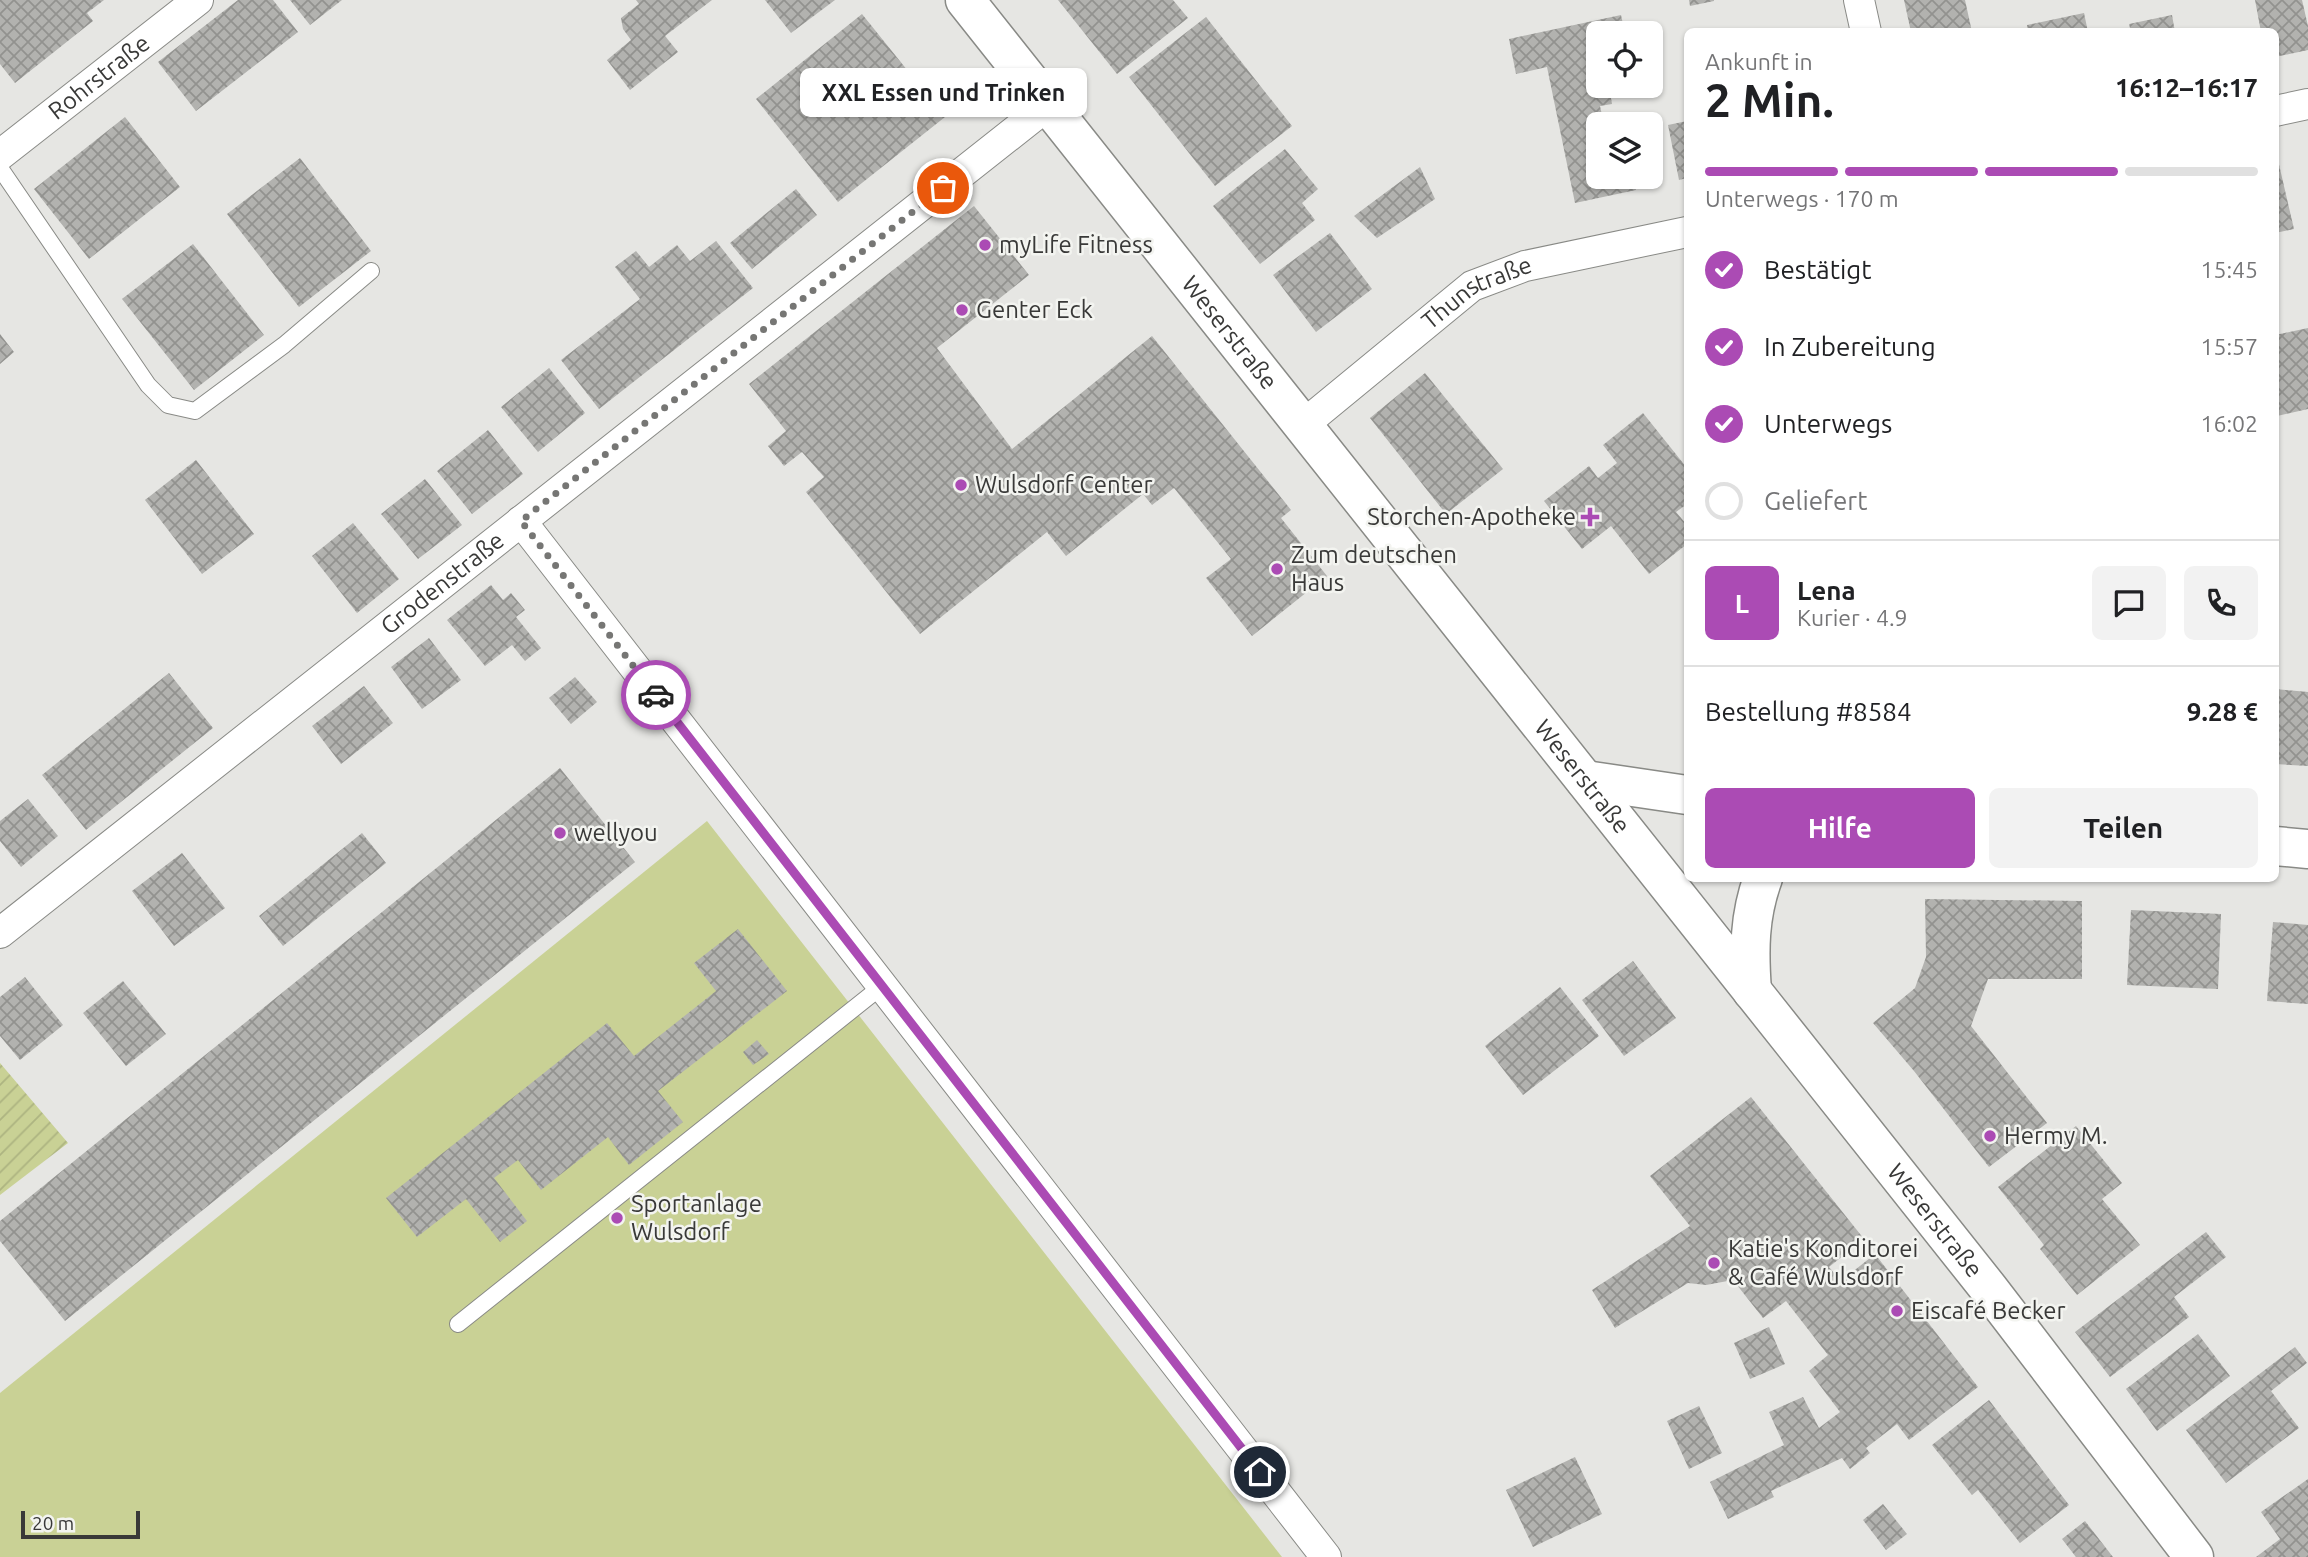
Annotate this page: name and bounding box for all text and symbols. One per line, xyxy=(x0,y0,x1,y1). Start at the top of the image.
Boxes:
map controls xyxy=(1586,21,1663,189)
button: locate xyxy=(1586,21,1663,98)
street label: Rohrstraße xyxy=(43,29,155,125)
text: Ankunft in xyxy=(1705,49,1813,74)
callout: XXL Essen und Trinken xyxy=(800,69,1086,118)
text: 16:12–16:17 xyxy=(2115,73,2258,102)
text: 2 Min. xyxy=(1705,74,1834,126)
text: XXL Essen und Trinken xyxy=(822,80,1065,105)
button: layers xyxy=(1586,112,1663,189)
pin xyxy=(913,158,973,218)
icon: bag xyxy=(924,169,962,207)
text: Unterwegs · 170 m xyxy=(1705,186,1899,211)
place label: myLife Fitness xyxy=(999,231,1153,258)
marker: myLife Fitness xyxy=(977,237,993,253)
street label: Thunstraße xyxy=(1416,251,1535,335)
icon: check xyxy=(1705,251,1743,289)
text: Bestätigt xyxy=(1764,255,1871,284)
text: 15:45 xyxy=(2200,257,2258,282)
street label: Weserstraße xyxy=(1177,270,1283,394)
place label: Genter Eck xyxy=(976,296,1093,323)
marker: Genter Eck xyxy=(954,302,970,318)
icon: check xyxy=(1705,328,1743,366)
text: In Zubereitung xyxy=(1764,332,1936,361)
text: 15:57 xyxy=(2200,334,2258,359)
icon: check xyxy=(1705,405,1743,443)
text: Unterwegs xyxy=(1764,409,1892,438)
text: 16:02 xyxy=(2200,411,2258,436)
place label: Wulsdorf Center xyxy=(975,471,1153,498)
marker: Wulsdorf Center xyxy=(953,477,969,493)
text: Geliefert xyxy=(1764,486,1867,515)
place label: Storchen-Apotheke xyxy=(1367,503,1576,530)
marker: Storchen-Apotheke xyxy=(1582,509,1598,525)
street label: Grodenstraße xyxy=(375,526,509,640)
place label: Zum deutschen Haus xyxy=(1291,541,1457,596)
marker: Zum deutschen Haus xyxy=(1269,561,1285,577)
button: chat xyxy=(2092,566,2166,640)
button: phone xyxy=(2184,566,2258,640)
text: Lena xyxy=(1797,576,1856,605)
text: L xyxy=(1735,589,1749,618)
text: Kurier · 4.9 xyxy=(1797,605,1908,630)
courier xyxy=(621,660,691,730)
icon: car xyxy=(637,676,675,714)
text: Bestellung #8584 xyxy=(1705,697,1912,726)
text: 9.28 € xyxy=(2187,697,2258,726)
street label: Weserstraße xyxy=(1529,714,1636,838)
button: Hilfe xyxy=(1705,788,1975,868)
button: Teilen xyxy=(1989,788,2258,868)
place label: wellyou xyxy=(574,819,658,846)
marker: wellyou xyxy=(552,825,568,841)
place label: Hermy M. xyxy=(2004,1122,2108,1149)
marker: Hermy M. xyxy=(1982,1128,1998,1144)
street label: Weserstraße xyxy=(1882,1158,1988,1282)
place label: Sportanlage Wulsdorf xyxy=(631,1190,762,1245)
marker: Sportanlage Wulsdorf xyxy=(609,1210,625,1226)
place label: Katie's Konditorei & Café Wulsdorf xyxy=(1728,1235,1918,1290)
marker: Katie's Konditorei & Café Wulsdorf xyxy=(1706,1255,1722,1271)
place label: Eiscafé Becker xyxy=(1911,1297,2066,1324)
marker: Eiscafé Becker xyxy=(1889,1303,1905,1319)
pin xyxy=(1230,1442,1290,1502)
icon: home xyxy=(1241,1453,1279,1491)
scale bar xyxy=(21,1508,140,1540)
text: 20 m xyxy=(32,1512,74,1534)

